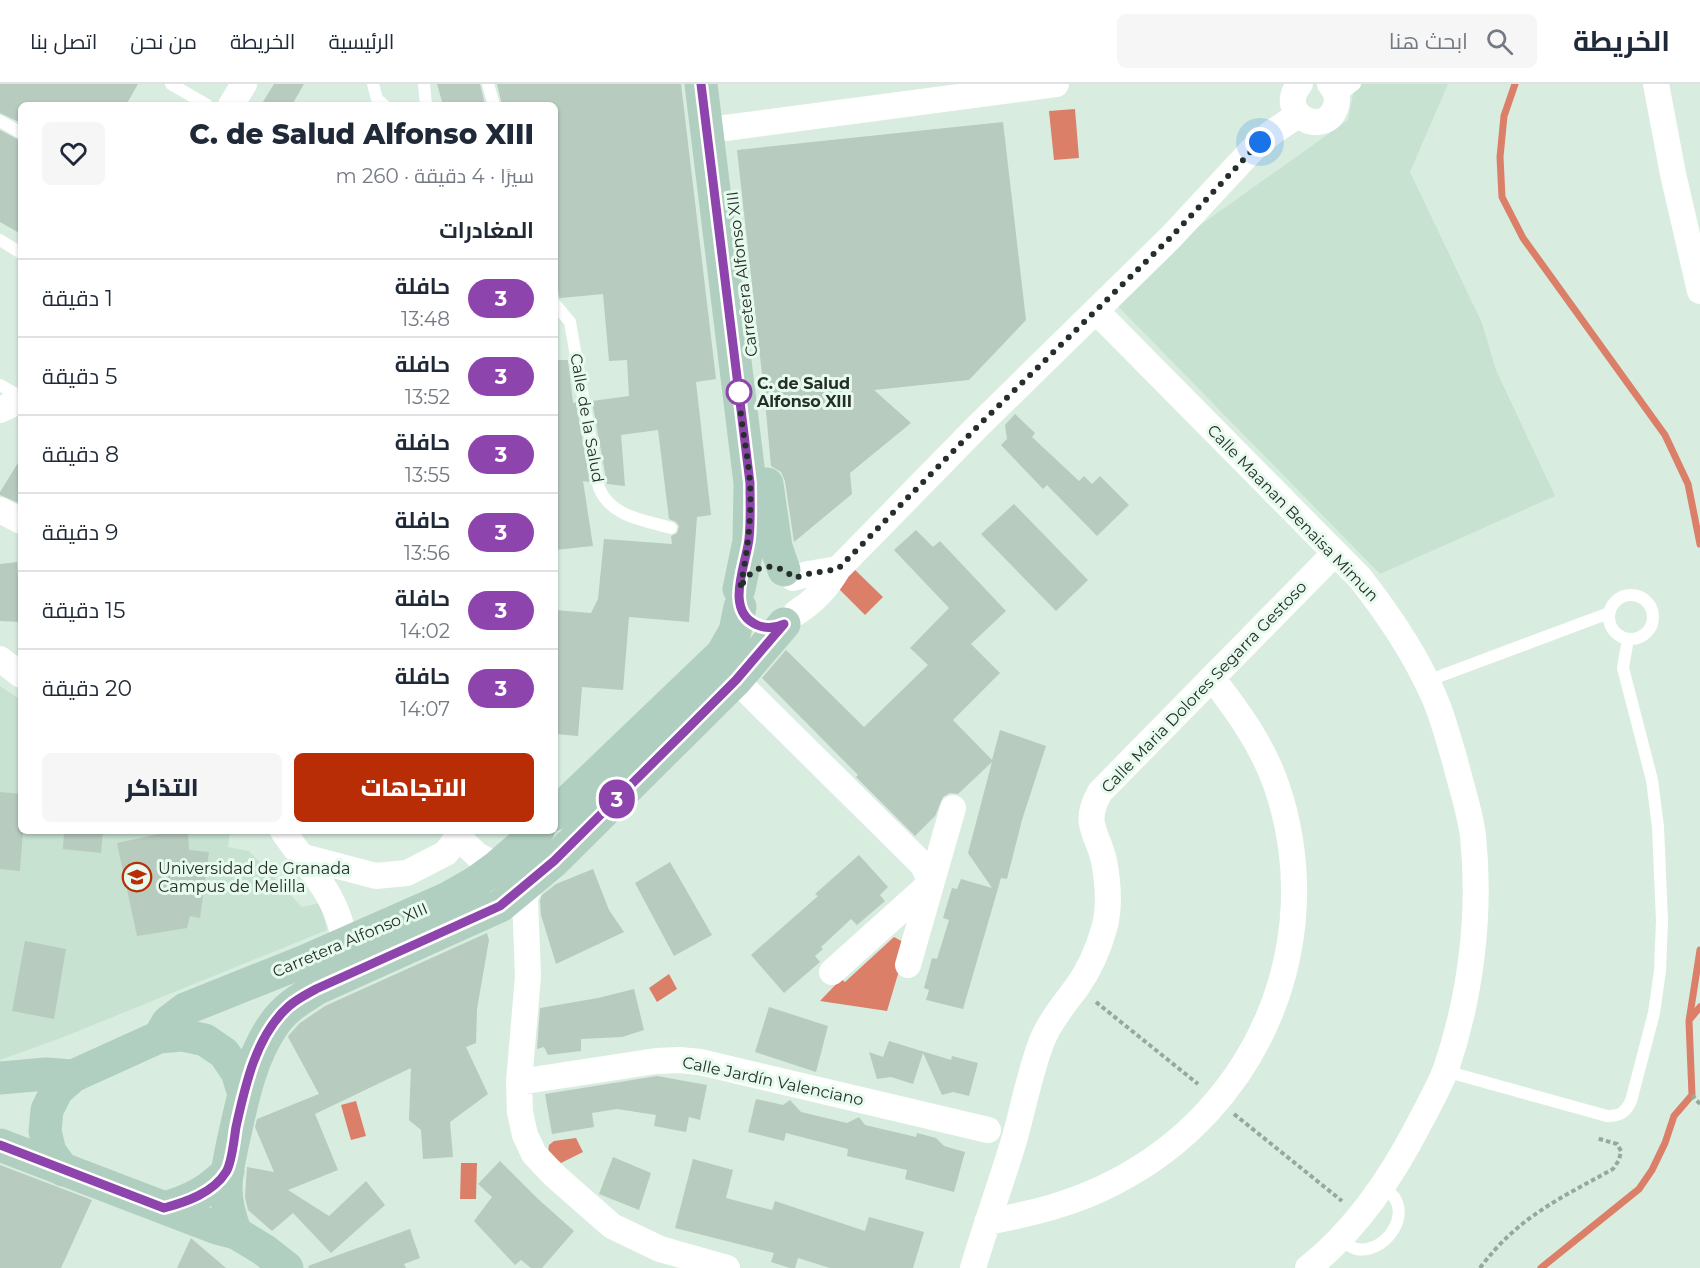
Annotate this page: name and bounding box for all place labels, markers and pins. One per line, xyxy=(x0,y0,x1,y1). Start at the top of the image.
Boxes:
place label: C. de Salud Alfonso XIII xyxy=(756,374,852,411)
marker: C. de Salud Alfonso XIII xyxy=(726,379,752,405)
place label: Universidad de Granada Campus de Melilla xyxy=(158,859,351,896)
school or university icon: Universidad de Granada Campus de Melilla xyxy=(121,861,153,893)

